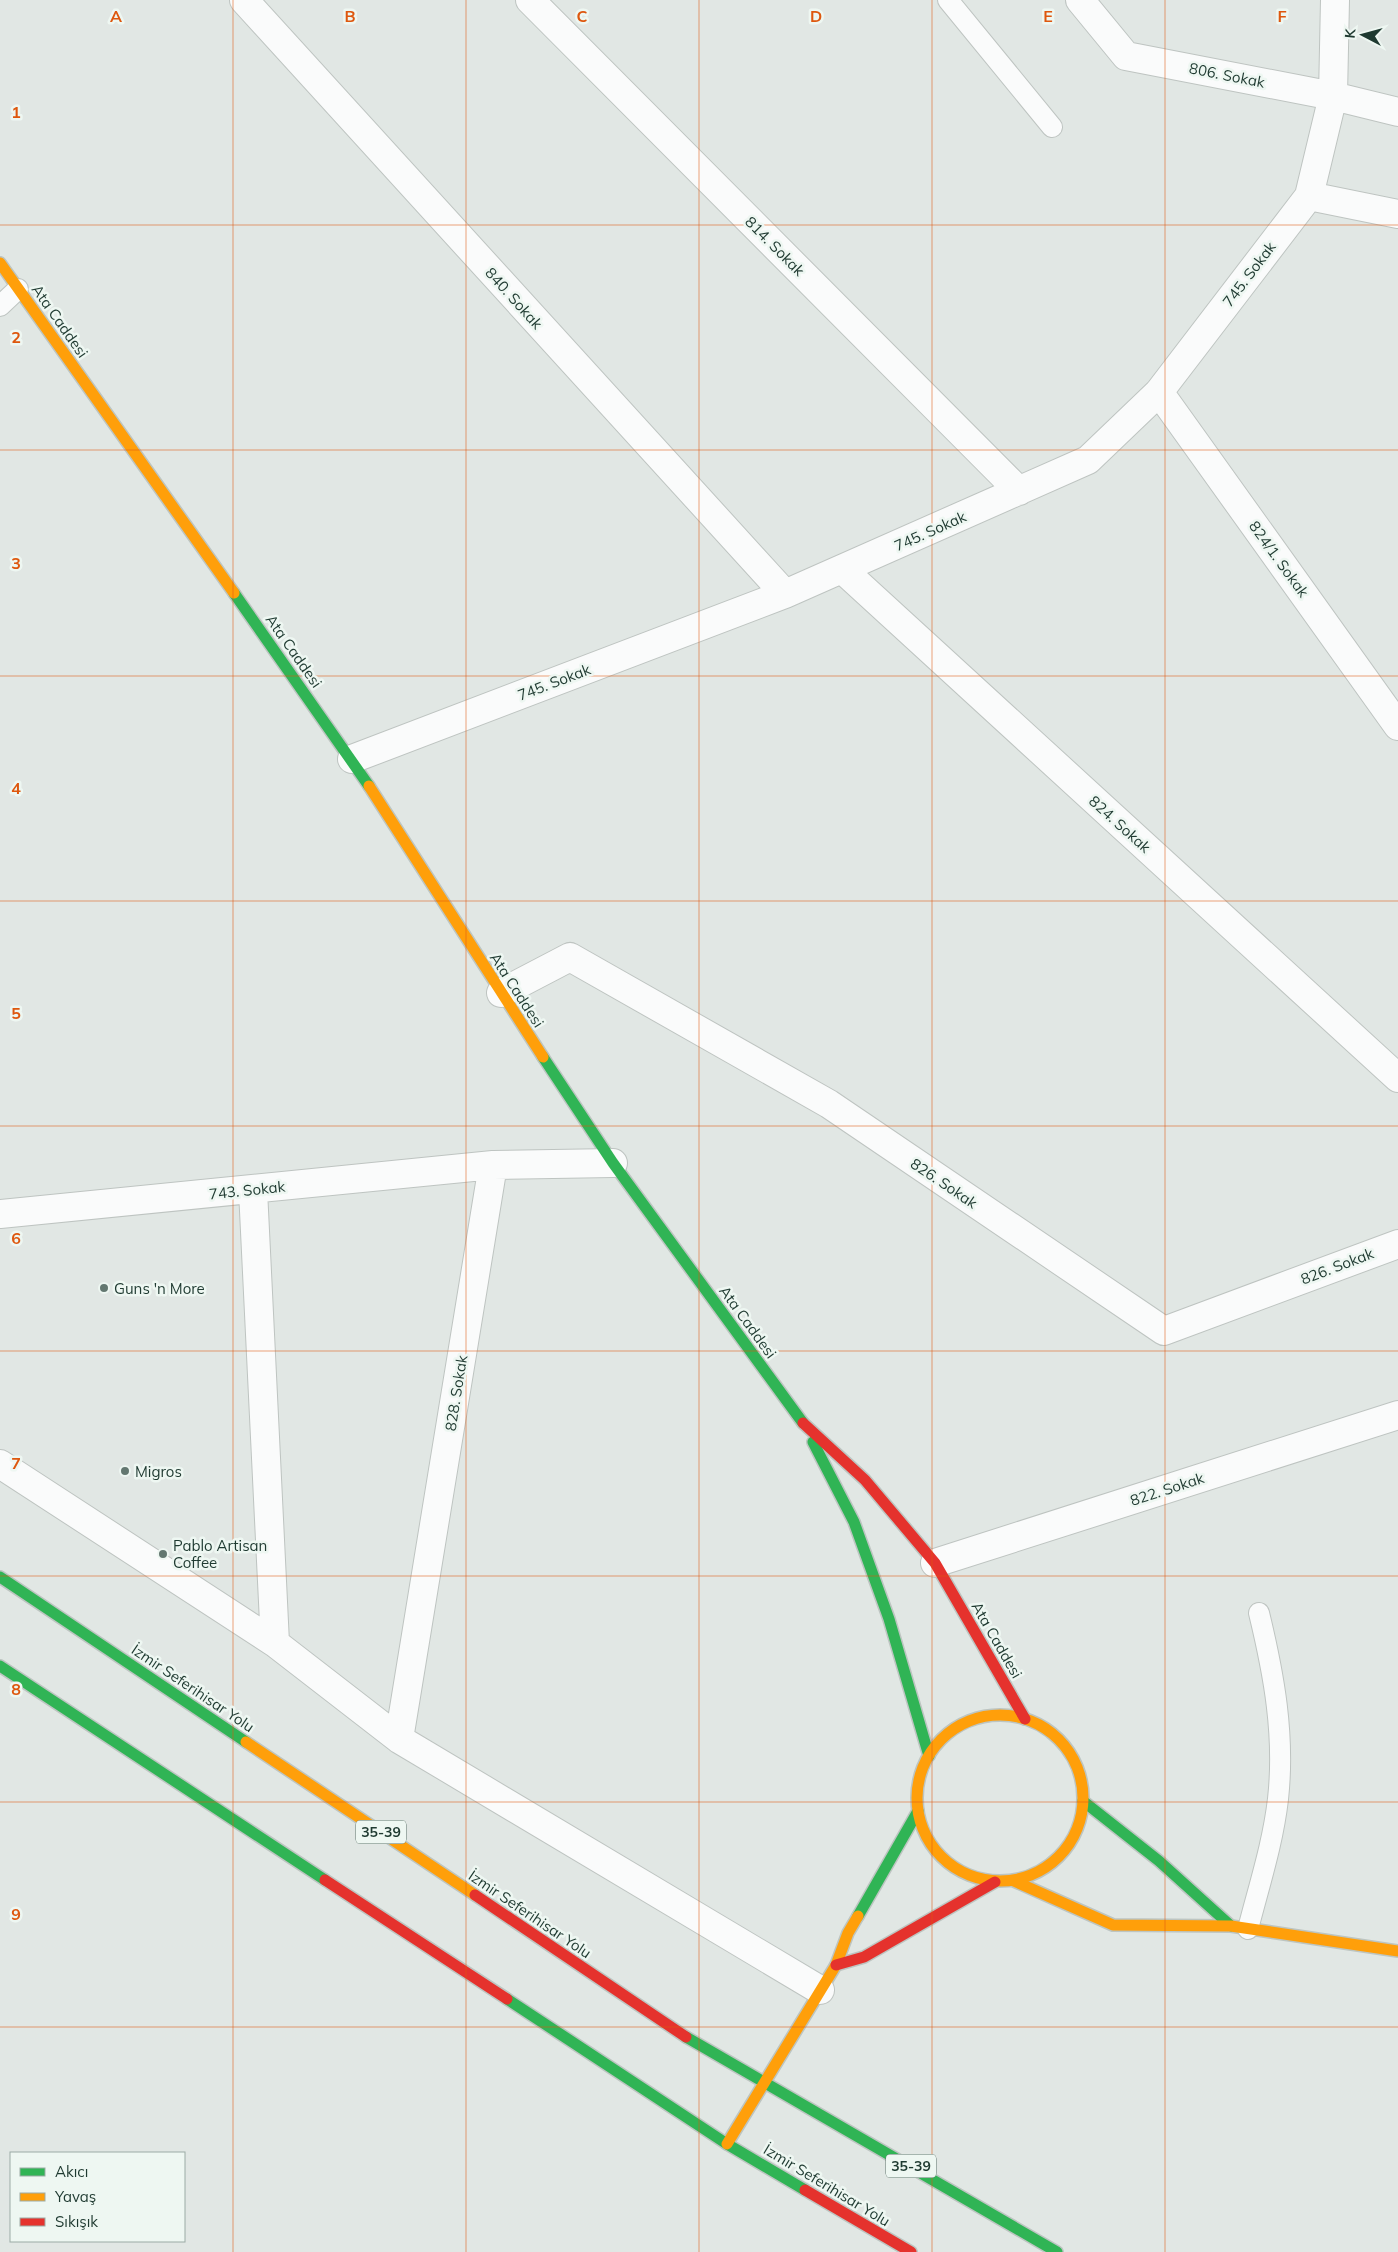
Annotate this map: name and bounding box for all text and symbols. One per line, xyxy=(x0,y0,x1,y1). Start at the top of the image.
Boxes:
text: A xyxy=(110,6,122,26)
text: B xyxy=(344,6,356,26)
text: C xyxy=(577,6,588,26)
text: D xyxy=(810,6,822,26)
text: E xyxy=(1043,6,1053,26)
text: F xyxy=(1277,6,1287,26)
north arrow xyxy=(1338,10,1388,60)
text: K xyxy=(1341,27,1360,39)
street label: 806. Sokak xyxy=(1188,58,1267,92)
text: 1 xyxy=(11,102,21,122)
street label: 814. Sokak xyxy=(741,212,809,280)
street label: 745. Sokak xyxy=(1218,237,1280,310)
street label: 840. Sokak xyxy=(481,263,547,333)
street label: Ata Caddesi xyxy=(28,281,92,361)
text: 2 xyxy=(11,327,21,347)
street label: 745. Sokak xyxy=(891,507,969,555)
street label: 824/1. Sokak xyxy=(1245,517,1313,601)
text: 3 xyxy=(11,553,21,573)
street label: Ata Caddesi xyxy=(262,611,326,691)
street label: 745. Sokak xyxy=(515,659,593,705)
text: 4 xyxy=(11,778,21,798)
street label: 824. Sokak xyxy=(1085,791,1155,857)
street label: Ata Caddesi xyxy=(486,949,548,1031)
text: 5 xyxy=(11,1003,21,1023)
street label: 826. Sokak xyxy=(907,1154,981,1212)
street label: 743. Sokak xyxy=(208,1177,286,1203)
text: 6 xyxy=(11,1228,21,1248)
street label: 826. Sokak xyxy=(1298,1243,1376,1289)
place label: Guns 'n More xyxy=(114,1279,205,1298)
marker: Guns 'n More xyxy=(98,1282,110,1294)
street label: Ata Caddesi xyxy=(715,1282,781,1362)
street label: 828. Sokak xyxy=(441,1353,471,1432)
text: 7 xyxy=(11,1453,21,1473)
place label: Migros xyxy=(135,1462,182,1481)
marker: Migros xyxy=(119,1465,131,1477)
street label: 822. Sokak xyxy=(1128,1468,1207,1510)
place label: Pablo Artisan Coffee xyxy=(173,1536,267,1572)
marker: Pablo Artisan Coffee xyxy=(157,1548,169,1560)
street label: Ata Caddesi xyxy=(967,1598,1027,1682)
street label: İzmir Seferihisar Yolu xyxy=(128,1640,258,1736)
text: 8 xyxy=(11,1679,21,1699)
road number: 35-39 xyxy=(356,1820,406,1844)
street label: İzmir Seferihisar Yolu xyxy=(465,1866,595,1962)
text: 9 xyxy=(11,1904,21,1924)
street label: İzmir Seferihisar Yolu xyxy=(760,2140,894,2230)
legend xyxy=(10,2152,185,2242)
road number: 35-39 xyxy=(886,2154,936,2178)
text: Akıcı xyxy=(55,2162,88,2181)
text: Yavaş xyxy=(54,2187,96,2206)
text: Sıkışık xyxy=(55,2212,98,2231)

